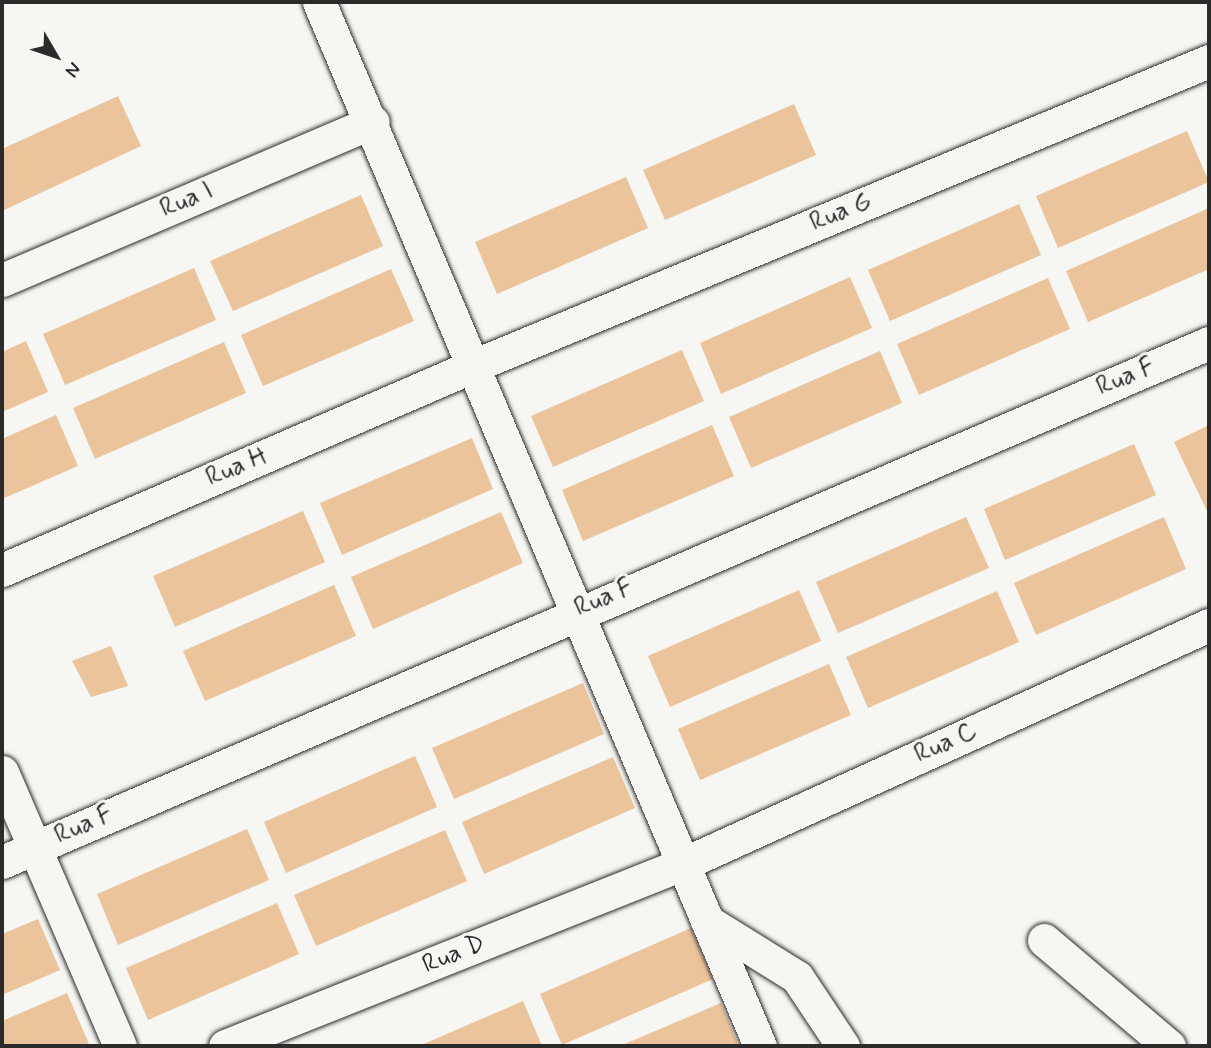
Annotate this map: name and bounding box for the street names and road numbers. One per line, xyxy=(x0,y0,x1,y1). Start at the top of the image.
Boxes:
street label: Rua I xyxy=(153,175,221,227)
street label: Rua G xyxy=(806,186,876,240)
street label: Rua F xyxy=(1092,352,1160,404)
street label: Rua H xyxy=(202,441,272,495)
street label: Rua F xyxy=(570,573,638,625)
street label: Rua C xyxy=(910,717,982,771)
street label: Rua F xyxy=(50,799,118,853)
street label: Rua D xyxy=(418,928,490,982)

